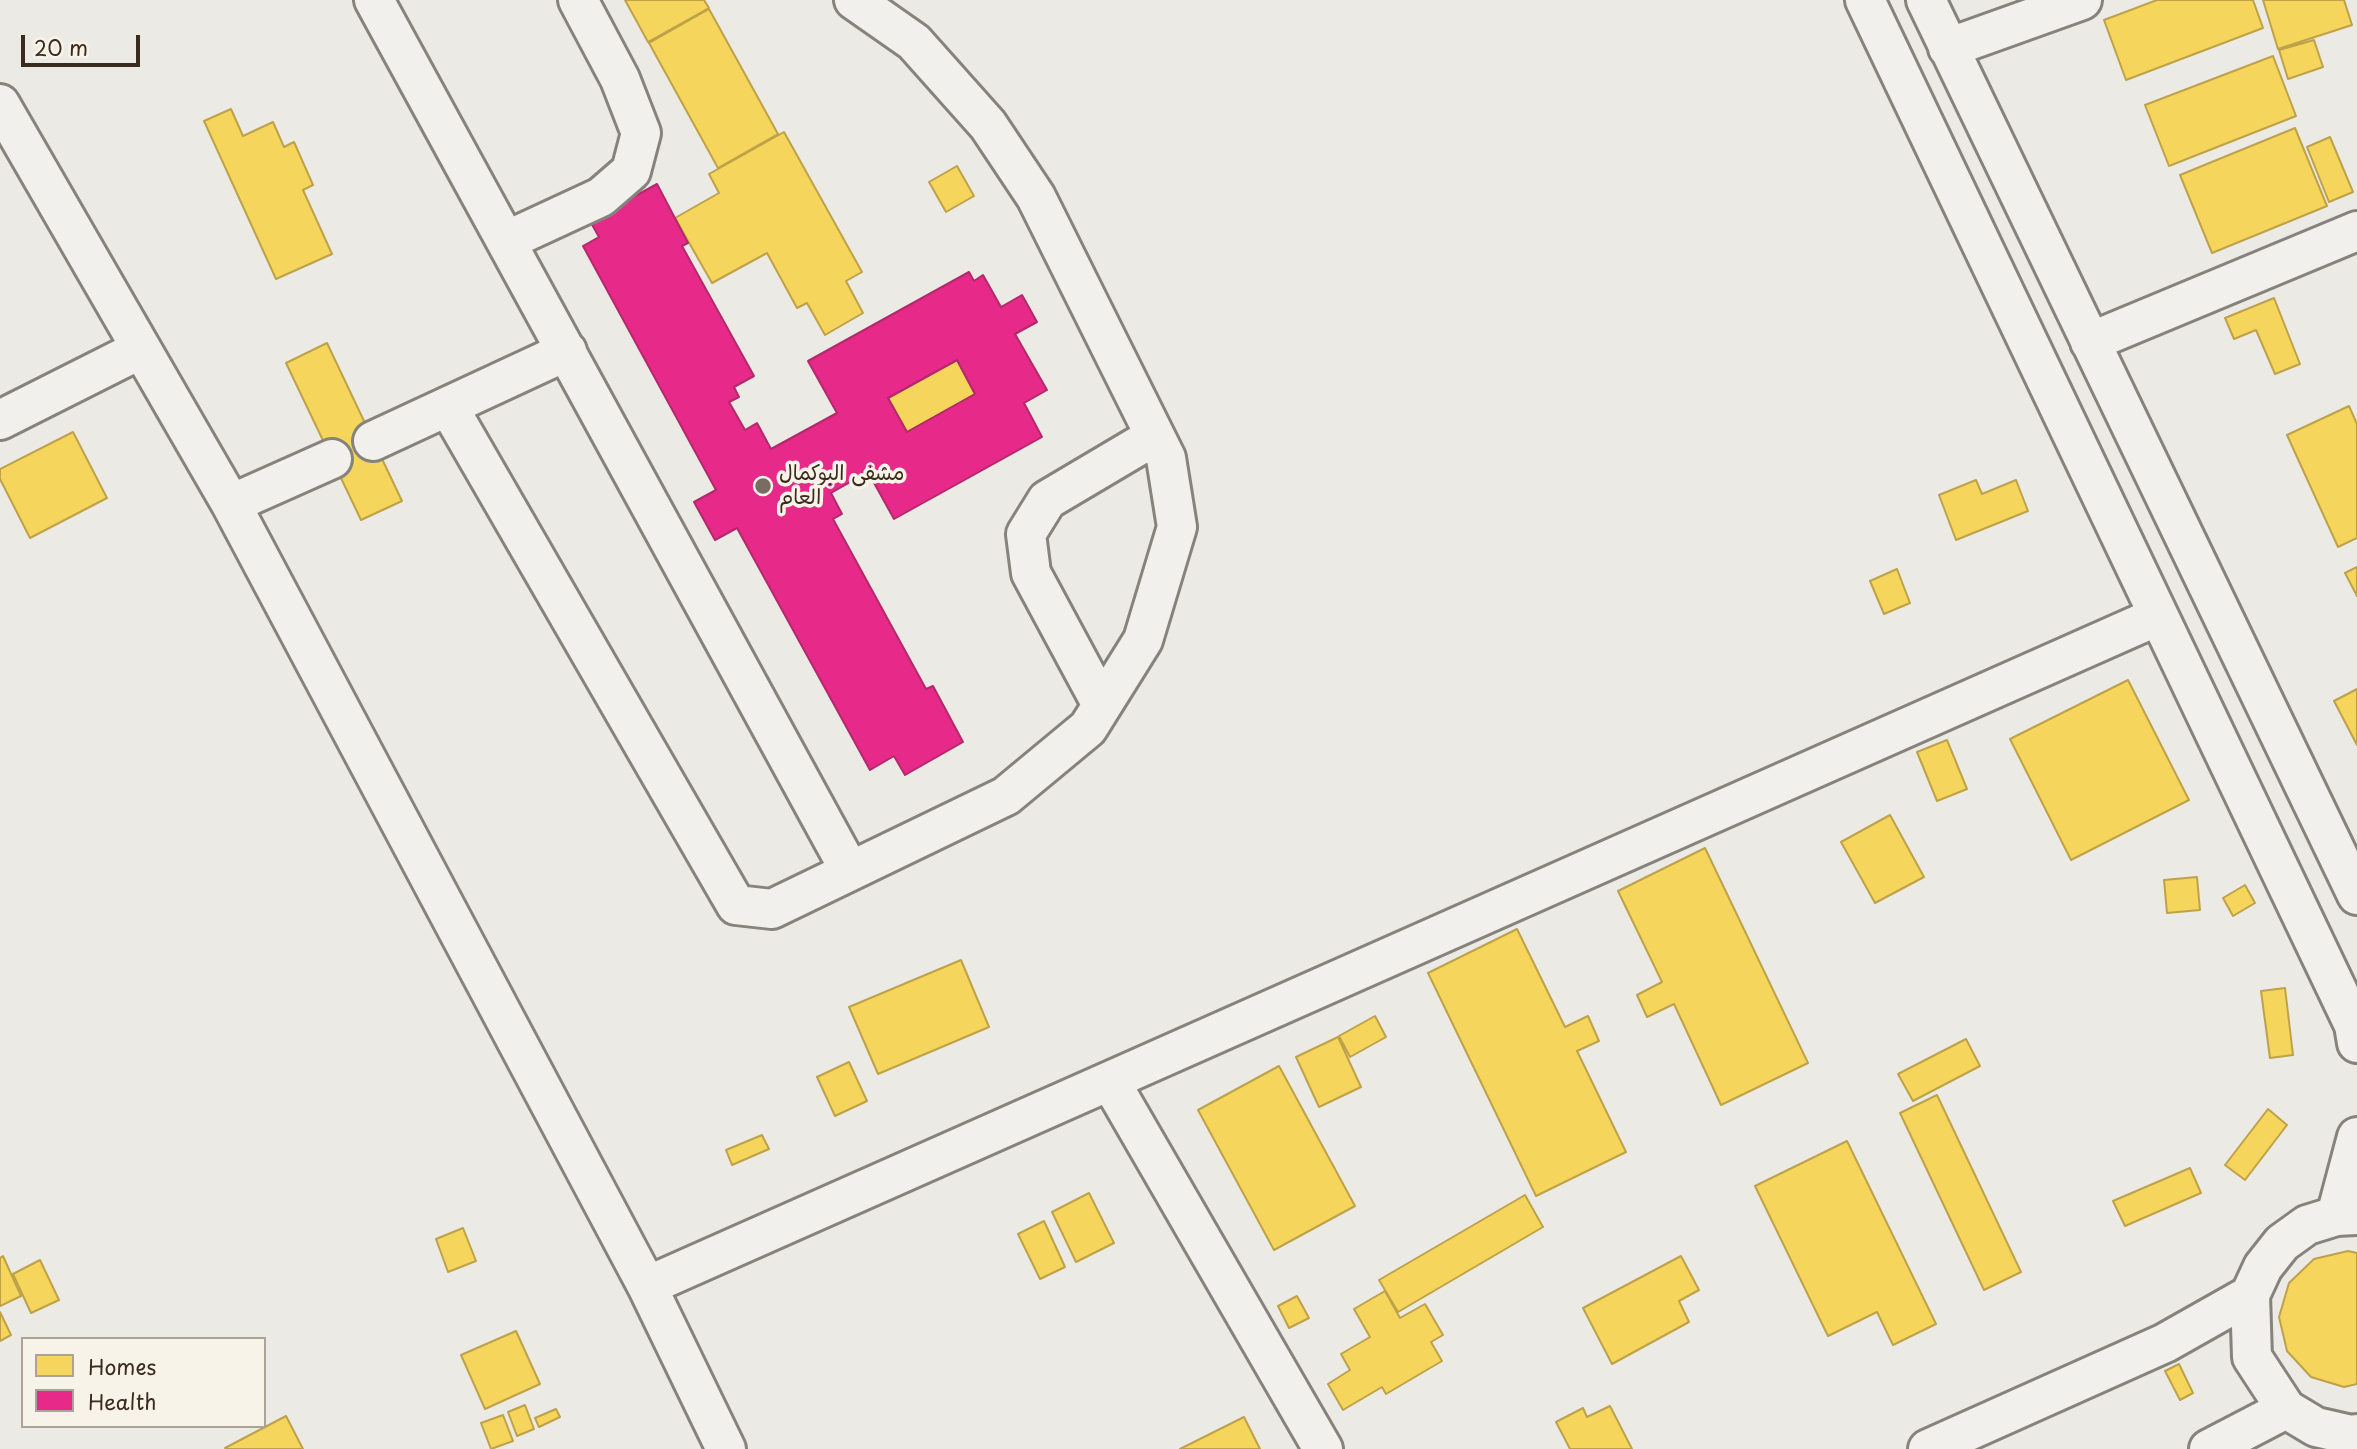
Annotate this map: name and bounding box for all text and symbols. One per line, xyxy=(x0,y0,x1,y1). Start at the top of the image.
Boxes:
scale bar xyxy=(24,21,144,65)
text: 20 m xyxy=(34,31,88,63)
place label: مشفى البوكمال العام xyxy=(779,461,905,511)
marker: مشفى البوكمال العام xyxy=(753,476,773,496)
legend xyxy=(21,1337,266,1428)
text: Homes xyxy=(88,1350,156,1382)
text: Health xyxy=(88,1385,156,1417)

